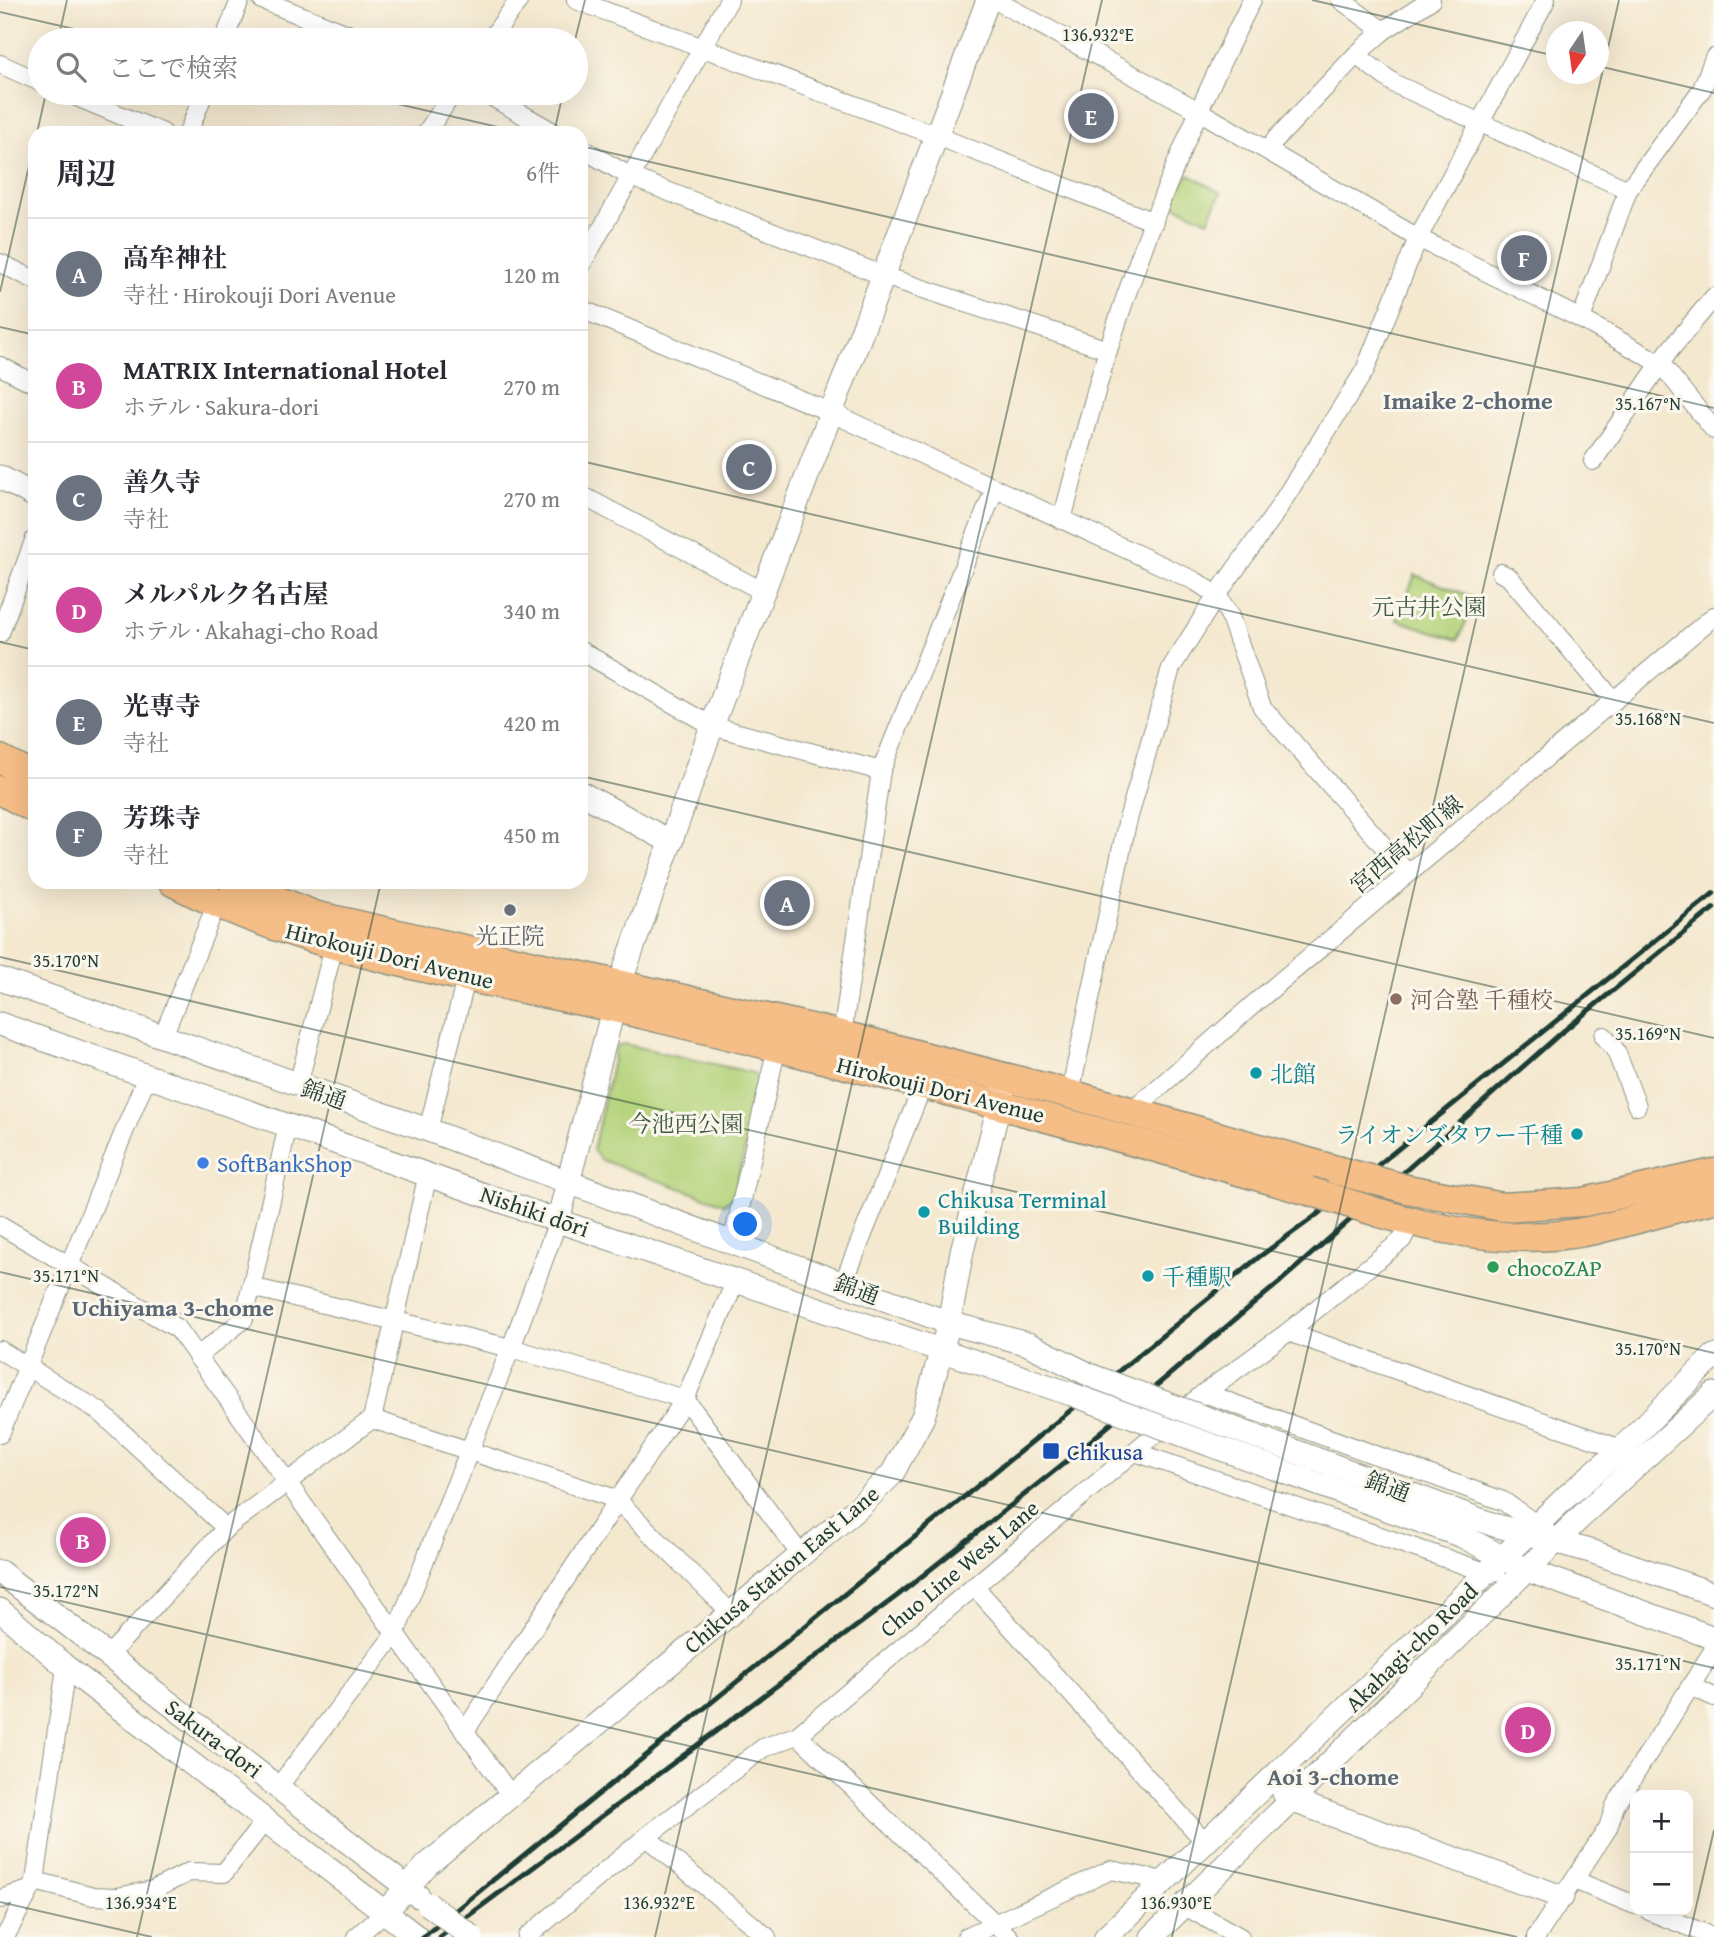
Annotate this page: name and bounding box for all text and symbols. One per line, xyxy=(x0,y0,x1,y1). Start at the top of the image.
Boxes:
text: 136.932°E xyxy=(1062,21,1134,48)
north arrow xyxy=(1546,21,1609,84)
search box xyxy=(28,28,588,105)
icon: search xyxy=(52,48,90,86)
text: ここで検索 xyxy=(108,48,238,87)
pin: E xyxy=(1068,90,1114,142)
text: 周辺 xyxy=(56,151,116,195)
text: 6件 xyxy=(526,156,560,189)
pin: F xyxy=(1501,232,1547,284)
text: 高牟神社 xyxy=(123,238,227,277)
text: A xyxy=(72,258,86,291)
text: 120 m xyxy=(503,258,560,291)
text: 寺社 · Hirokouji Dori Avenue xyxy=(123,278,396,311)
text: MATRIX International Hotel xyxy=(123,350,447,389)
text: B xyxy=(72,370,86,403)
text: 270 m xyxy=(503,370,560,403)
district label: Imaike 2-chome xyxy=(1383,383,1553,418)
text: ホテル · Sakura-dori xyxy=(123,390,319,423)
text: 35.167°N xyxy=(1615,390,1681,417)
pin: C xyxy=(726,441,772,493)
text: 善久寺 xyxy=(123,462,201,501)
text: C xyxy=(72,482,86,515)
text: 270 m xyxy=(503,482,560,515)
text: 寺社 xyxy=(123,502,169,535)
text: メルパルク名古屋 xyxy=(123,574,329,613)
park label: 元古井公園 xyxy=(1372,590,1487,623)
text: D xyxy=(72,594,86,627)
text: 340 m xyxy=(503,594,560,627)
text: ホテル · Akahagi-cho Road xyxy=(123,614,379,647)
text: 光専寺 xyxy=(123,686,201,725)
text: 35.168°N xyxy=(1615,705,1681,732)
text: E xyxy=(73,706,85,739)
text: 420 m xyxy=(503,706,560,739)
text: 寺社 xyxy=(123,726,169,759)
street label: 宮西高松町線 xyxy=(1343,787,1469,901)
text: 芳珠寺 xyxy=(123,798,201,837)
text: F xyxy=(73,818,85,851)
text: 450 m xyxy=(503,818,560,851)
text: 寺社 xyxy=(123,838,169,871)
pin: A xyxy=(764,877,810,929)
marker: 光正院 xyxy=(502,902,518,918)
street label: Hirokouji Dori Avenue xyxy=(283,913,497,997)
place label: 光正院 xyxy=(476,919,545,952)
text: 35.170°N xyxy=(33,947,99,974)
place label: 河合塾 千種校 xyxy=(1410,983,1553,1016)
marker: 河合塾 千種校 xyxy=(1388,991,1404,1007)
text: 35.169°N xyxy=(1615,1020,1681,1047)
street label: Hirokouji Dori Avenue xyxy=(834,1047,1048,1131)
place label: 北館 xyxy=(1270,1057,1316,1090)
marker: 北館 xyxy=(1248,1065,1264,1081)
street label: 錦通 xyxy=(297,1071,351,1117)
park label: 今池西公園 xyxy=(629,1107,744,1140)
place label: ライオンズタワー千種 xyxy=(1335,1118,1563,1151)
marker: ライオンズタワー千種 xyxy=(1569,1126,1585,1142)
place label: SoftBankShop xyxy=(217,1147,352,1180)
marker: SoftBankShop xyxy=(195,1155,211,1171)
street label: Nishiki dōri xyxy=(476,1177,594,1245)
place label: Chikusa Terminal Building xyxy=(938,1183,1107,1242)
marker: Chikusa Terminal Building xyxy=(916,1204,932,1220)
your location xyxy=(728,1207,762,1241)
place label: chocoZAP xyxy=(1507,1251,1602,1284)
marker: chocoZAP xyxy=(1485,1259,1501,1275)
place label: 千種駅 xyxy=(1162,1260,1231,1293)
text: 35.171°N xyxy=(33,1262,99,1289)
street label: 錦通 xyxy=(830,1266,884,1312)
marker: 千種駅 xyxy=(1140,1268,1156,1284)
district label: Uchiyama 3-chome xyxy=(72,1290,274,1325)
text: 35.170°N xyxy=(1615,1335,1681,1362)
place label: Chikusa xyxy=(1067,1435,1143,1468)
marker: Chikusa xyxy=(1041,1441,1061,1461)
street label: 錦通 xyxy=(1361,1463,1415,1509)
street label: Chikusa Station East Lane xyxy=(676,1477,886,1661)
street label: Chuo Line West Lane xyxy=(872,1492,1046,1644)
pin: B xyxy=(60,1514,106,1566)
street label: Akahagi-cho Road xyxy=(1337,1574,1485,1719)
text: 35.172°N xyxy=(33,1577,99,1604)
text: 35.171°N xyxy=(1615,1650,1681,1677)
street label: Sakura-dori xyxy=(158,1690,270,1786)
pin: D xyxy=(1505,1704,1551,1756)
district label: Aoi 3-chome xyxy=(1267,1759,1399,1794)
map controls xyxy=(1630,1790,1693,1916)
button: + xyxy=(1630,1790,1693,1853)
button: − xyxy=(1630,1853,1693,1916)
text: 136.934°E xyxy=(105,1889,177,1916)
text: 136.932°E xyxy=(623,1889,695,1916)
text: 136.930°E xyxy=(1140,1889,1212,1916)

